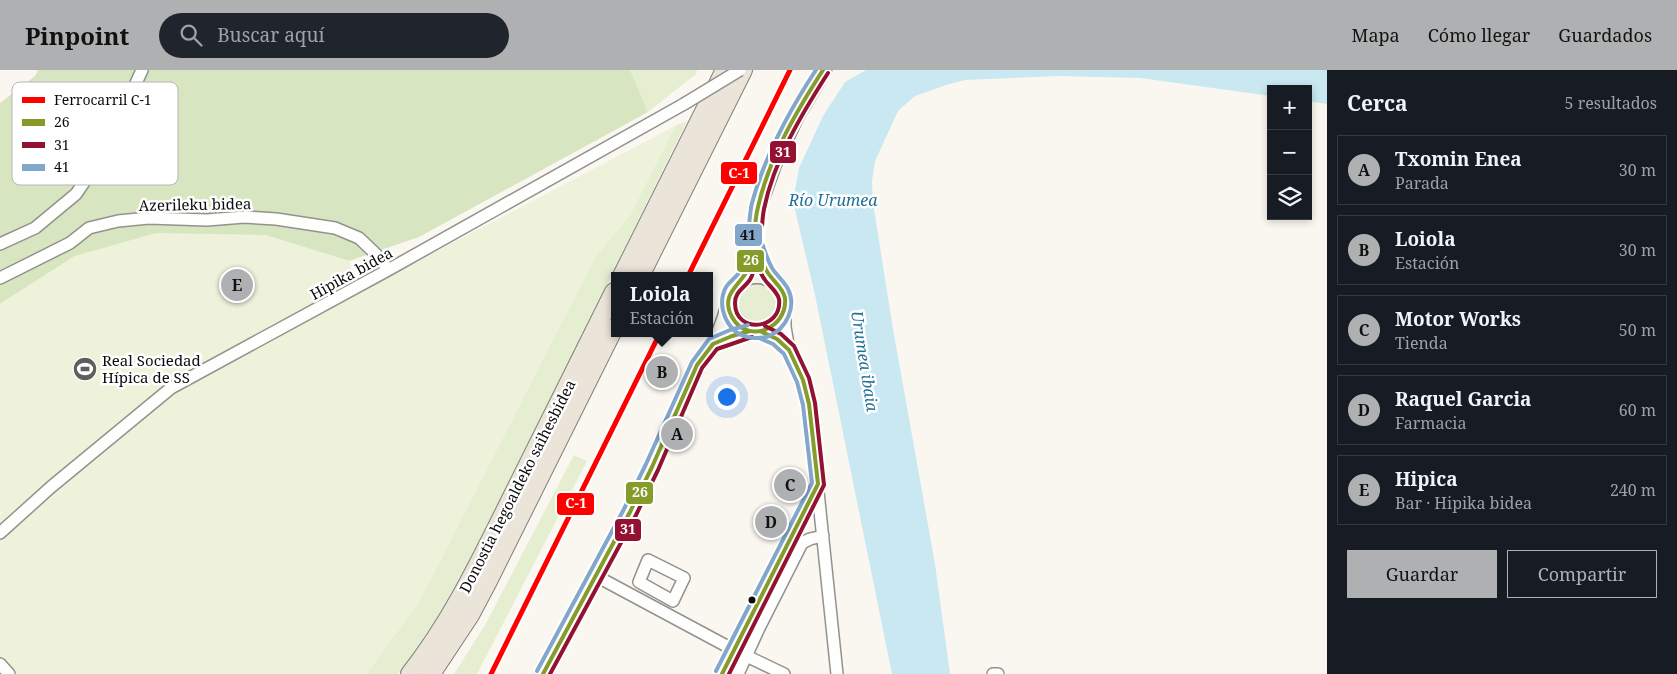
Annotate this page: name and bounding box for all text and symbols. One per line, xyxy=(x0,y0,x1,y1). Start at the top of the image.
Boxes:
search box xyxy=(159,13,509,58)
text: Pinpoint xyxy=(25,19,129,52)
icon: search xyxy=(177,21,205,49)
text: Buscar aquí xyxy=(217,22,325,48)
text: Mapa xyxy=(1352,23,1400,47)
text: Cómo llegar xyxy=(1428,23,1530,47)
text: Guardados xyxy=(1558,23,1652,47)
legend xyxy=(12,82,178,185)
map controls xyxy=(1267,85,1312,220)
button: + xyxy=(1267,85,1312,130)
text: Cerca xyxy=(1347,89,1408,117)
text: Ferrocarril C-1 xyxy=(54,90,152,109)
text: 5 resultados xyxy=(1565,92,1657,114)
text: 26 xyxy=(54,112,70,131)
button: − xyxy=(1267,130,1312,175)
text: 31 xyxy=(54,135,70,154)
line badge: 31 xyxy=(769,140,797,164)
text: 31 xyxy=(775,142,791,161)
text: Txomin Enea xyxy=(1395,146,1522,172)
text: 41 xyxy=(54,157,70,176)
text: A xyxy=(1358,159,1370,181)
text: 30 m xyxy=(1619,159,1656,181)
line badge: C-1 xyxy=(720,161,758,185)
text: C-1 xyxy=(728,163,750,182)
text: Parada xyxy=(1395,172,1449,194)
button: layers xyxy=(1267,175,1312,220)
water label: Río Urumea xyxy=(787,189,878,211)
street label: Azerileku bidea xyxy=(138,193,252,215)
line badge: 41 xyxy=(734,223,763,247)
text: 41 xyxy=(740,225,756,244)
text: Loiola xyxy=(1395,226,1456,252)
text: B xyxy=(1359,239,1369,261)
text: 30 m xyxy=(1619,239,1656,261)
street label: Hipika bidea xyxy=(306,242,396,304)
line badge: 26 xyxy=(736,249,765,273)
text: 26 xyxy=(743,250,759,269)
text: Estación xyxy=(1395,252,1459,274)
pin: E xyxy=(221,266,253,304)
popup xyxy=(611,272,713,337)
text: Loiola xyxy=(630,281,690,307)
text: Motor Works xyxy=(1395,306,1521,332)
text: Estación xyxy=(630,307,694,329)
water label: Urumea ibaia xyxy=(846,309,884,414)
text: C xyxy=(1359,319,1369,341)
text: 50 m xyxy=(1619,319,1656,341)
text: Tienda xyxy=(1395,332,1448,354)
place label: Real Sociedad Hípica de SS xyxy=(102,350,201,387)
pin: B xyxy=(646,353,678,391)
sports icon: Real Sociedad Hípica de SS xyxy=(72,356,98,382)
street label: Donostia hegoaldeko saihesbidea xyxy=(454,376,580,596)
your location xyxy=(714,384,740,410)
text: Raquel Garcia xyxy=(1395,386,1531,412)
text: D xyxy=(1358,399,1370,421)
text: 60 m xyxy=(1619,399,1656,421)
text: Farmacia xyxy=(1395,412,1466,434)
pin: A xyxy=(661,415,693,453)
pin: C xyxy=(774,466,806,504)
text: Hipica xyxy=(1395,466,1458,492)
text: E xyxy=(1359,479,1369,501)
text: 240 m xyxy=(1610,479,1656,501)
line badge: 26 xyxy=(625,481,654,505)
text: 26 xyxy=(632,482,648,501)
line badge: C-1 xyxy=(556,492,595,516)
text: Bar · Hipika bidea xyxy=(1395,492,1532,514)
text: C-1 xyxy=(565,493,587,512)
pin: D xyxy=(755,503,787,541)
line badge: 31 xyxy=(614,518,642,542)
text: 31 xyxy=(620,519,636,538)
button: Guardar xyxy=(1347,550,1497,598)
button: Compartir xyxy=(1507,550,1657,598)
unlabelled marker xyxy=(747,595,757,605)

